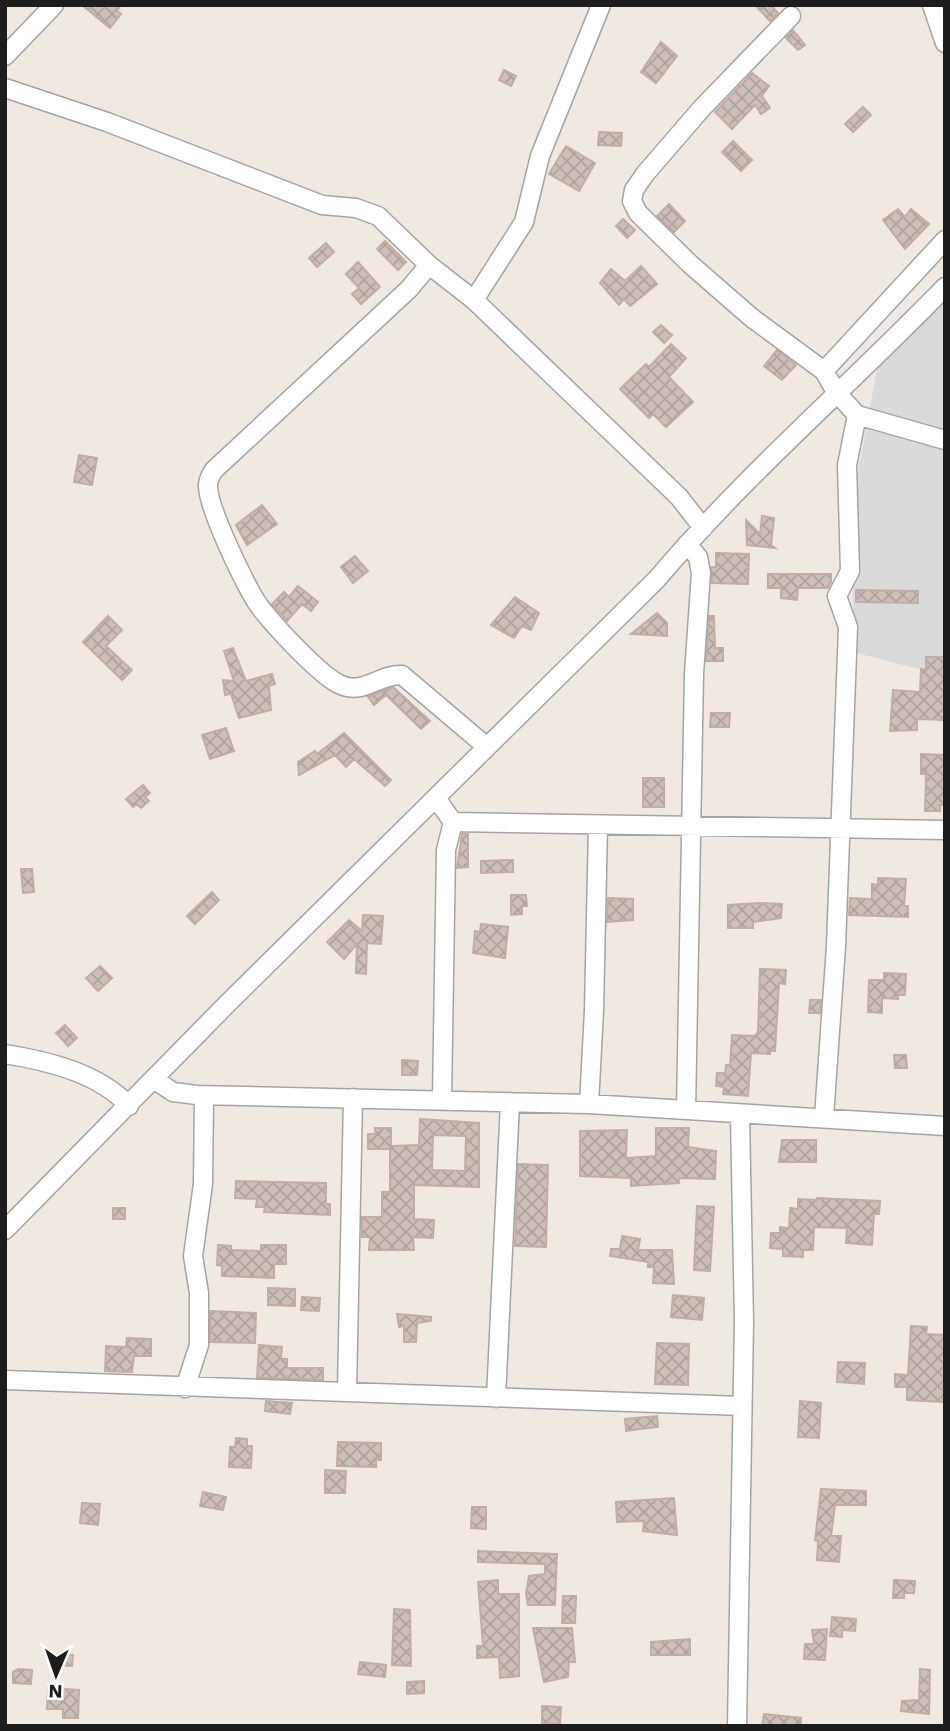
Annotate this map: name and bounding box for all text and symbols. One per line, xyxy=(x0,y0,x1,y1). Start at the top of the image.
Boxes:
north arrow xyxy=(21,1640,91,1710)
text: N xyxy=(48,1680,63,1703)

